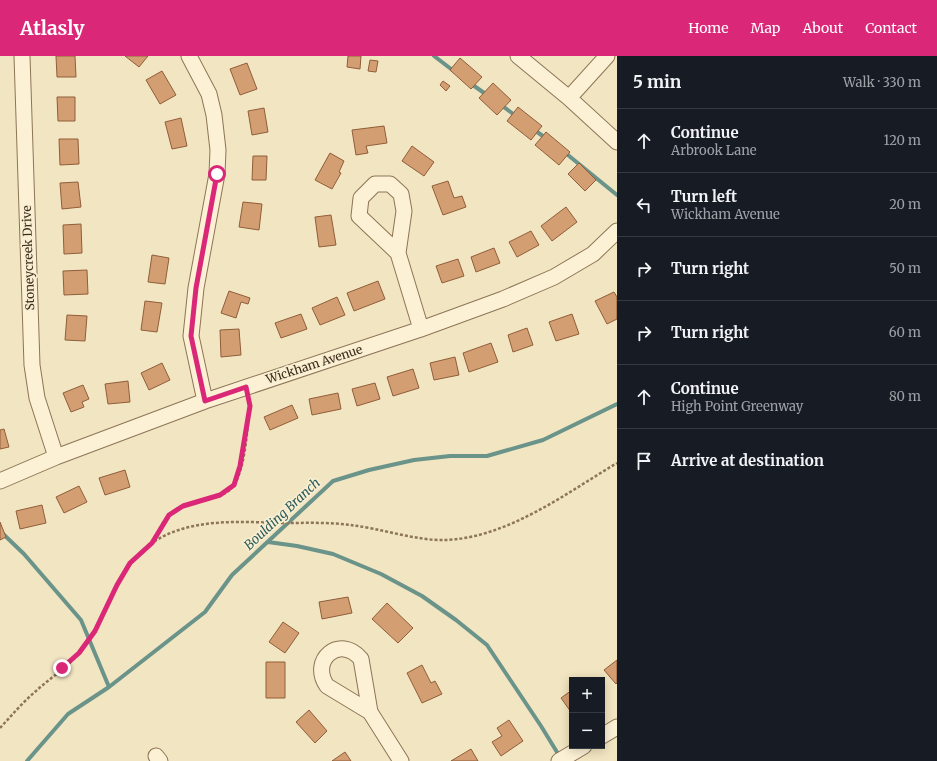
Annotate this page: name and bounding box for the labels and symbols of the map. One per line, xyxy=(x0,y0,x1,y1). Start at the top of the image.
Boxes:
route start xyxy=(208,165,226,183)
street label: Stoneycreek Drive xyxy=(19,205,37,311)
street label: Wickham Avenue xyxy=(263,341,364,387)
water label: Boulding Branch xyxy=(240,474,324,554)
route end xyxy=(53,659,71,677)

